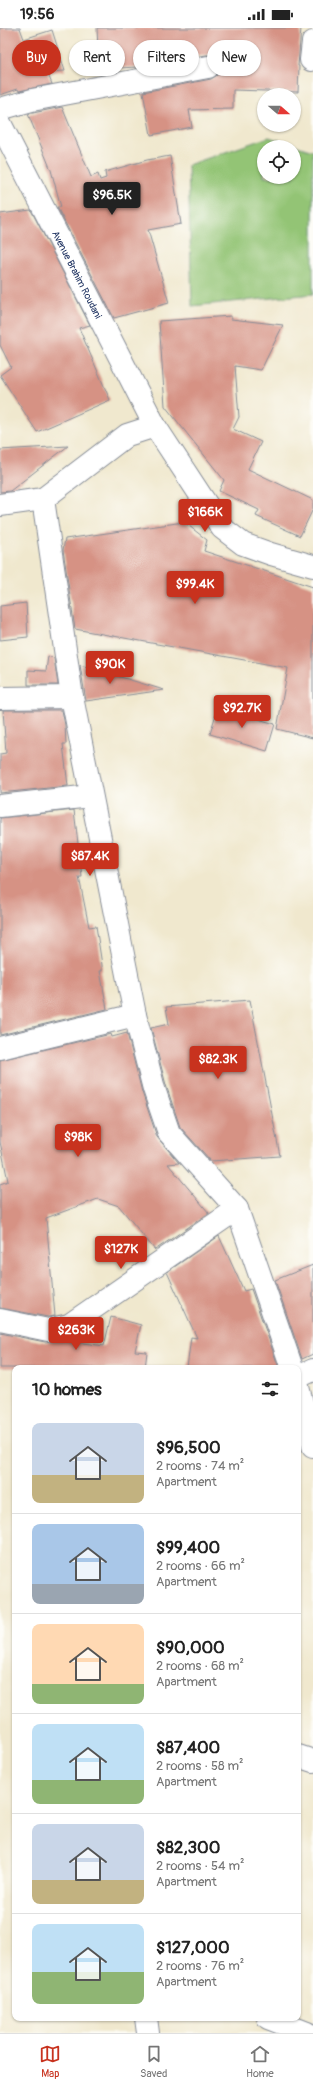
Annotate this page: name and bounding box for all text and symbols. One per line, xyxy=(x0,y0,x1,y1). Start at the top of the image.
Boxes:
text: 19:56 xyxy=(20,5,54,24)
chip: Buy xyxy=(12,40,61,76)
chip: Rent xyxy=(69,40,125,76)
chip: Filters xyxy=(133,40,199,76)
chip: New xyxy=(207,40,261,76)
north arrow xyxy=(257,88,301,132)
map controls xyxy=(257,88,301,184)
button: locate xyxy=(257,140,301,184)
pin: $96.5K xyxy=(79,182,145,216)
text: $96.5K xyxy=(92,187,132,203)
street label: Avenue Brahim Roudani xyxy=(49,229,104,321)
pin: $166K xyxy=(177,499,233,533)
text: $166K xyxy=(187,504,223,520)
pin: $99.4K xyxy=(162,571,228,605)
text: $99.4K xyxy=(176,576,214,592)
pin: $90K xyxy=(86,651,134,685)
text: $90K xyxy=(95,656,125,672)
pin: $92.7K xyxy=(209,695,275,729)
text: $92.7K xyxy=(223,700,261,716)
pin: $87.4K xyxy=(57,843,123,877)
text: $87.4K xyxy=(71,848,109,864)
pin: $82.3K xyxy=(185,1046,251,1080)
text: $82.3K xyxy=(199,1051,237,1067)
pin: $98K xyxy=(54,1124,102,1158)
text: $98K xyxy=(64,1129,92,1145)
pin: $127K xyxy=(93,1236,149,1270)
text: $127K xyxy=(104,1241,138,1257)
pin: $263K xyxy=(48,1317,104,1351)
text: $263K xyxy=(58,1322,94,1338)
icon: filters xyxy=(259,1378,281,1400)
text: 10 homes xyxy=(32,1379,102,1400)
text: $96,500 xyxy=(156,1437,221,1458)
icon: home xyxy=(64,1439,112,1487)
text: 2 rooms · 74 m² xyxy=(156,1458,244,1474)
text: Apartment xyxy=(156,1474,217,1490)
text: $99,400 xyxy=(156,1537,220,1558)
icon: home xyxy=(64,1540,112,1588)
text: 2 rooms · 66 m² xyxy=(156,1558,245,1574)
text: Apartment xyxy=(156,1574,217,1590)
text: $90,000 xyxy=(156,1637,225,1658)
icon: home xyxy=(64,1640,112,1688)
text: 2 rooms · 68 m² xyxy=(156,1658,244,1674)
text: Apartment xyxy=(156,1674,217,1690)
text: $87,400 xyxy=(156,1737,220,1758)
icon: home xyxy=(64,1740,112,1788)
text: 2 rooms · 58 m² xyxy=(156,1758,243,1774)
text: Apartment xyxy=(156,1774,217,1790)
text: $82,300 xyxy=(156,1837,220,1858)
icon: home xyxy=(64,1840,112,1888)
text: 2 rooms · 54 m² xyxy=(156,1858,244,1874)
text: Apartment xyxy=(156,1874,217,1890)
text: $127,000 xyxy=(156,1937,230,1958)
icon: home xyxy=(64,1940,112,1988)
text: 2 rooms · 76 m² xyxy=(156,1958,244,1974)
text: Apartment xyxy=(156,1974,217,1990)
tab: Map xyxy=(39,2043,61,2080)
tab: Saved xyxy=(140,2043,167,2080)
tab: Home xyxy=(246,2043,274,2080)

